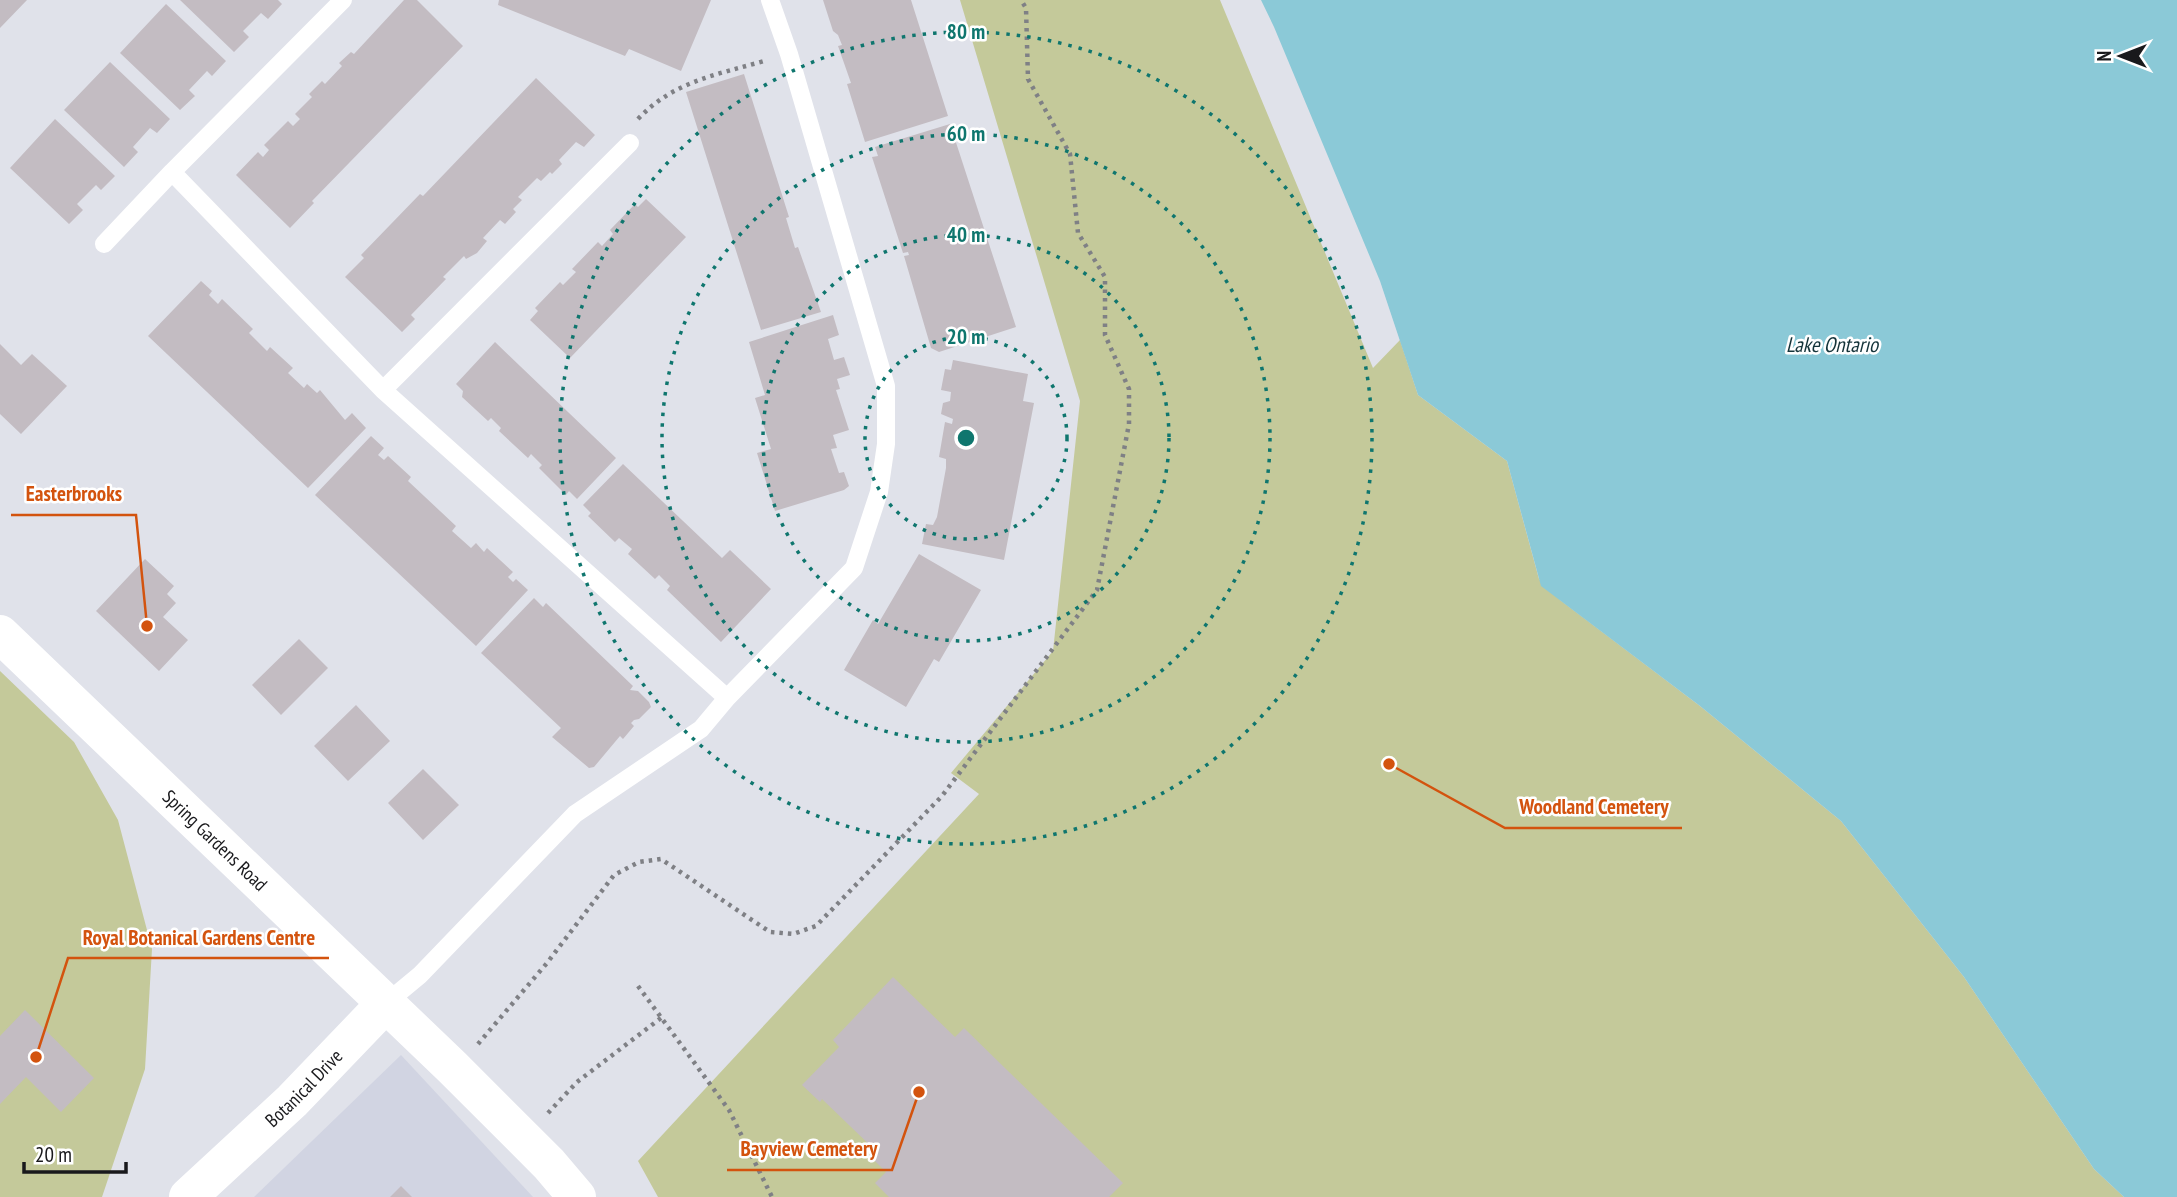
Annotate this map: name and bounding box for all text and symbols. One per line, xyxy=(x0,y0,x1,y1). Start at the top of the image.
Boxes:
text: 80 m xyxy=(947,18,985,45)
north arrow xyxy=(2086,21,2156,91)
text: N xyxy=(2092,51,2116,61)
text: 60 m xyxy=(947,120,985,147)
text: 40 m xyxy=(947,221,985,248)
text: 20 m xyxy=(947,323,985,350)
water label: Lake Ontario xyxy=(1786,331,1880,358)
centre of rings xyxy=(954,426,978,450)
callout: Easterbrooks xyxy=(11,473,136,515)
text: Easterbrooks xyxy=(26,480,122,507)
street label: Spring Gardens Road xyxy=(158,784,273,896)
callout: Woodland Cemetery xyxy=(1505,786,1682,828)
text: Woodland Cemetery xyxy=(1518,793,1669,820)
callout: Royal Botanical Gardens Centre xyxy=(68,916,329,958)
text: Royal Botanical Gardens Centre xyxy=(83,924,315,951)
street label: Botanical Drive xyxy=(260,1044,347,1132)
callout: Bayview Cemetery xyxy=(727,1128,892,1170)
scale bar xyxy=(24,1130,126,1174)
text: Bayview Cemetery xyxy=(740,1135,878,1162)
text: 20 m xyxy=(35,1141,72,1168)

